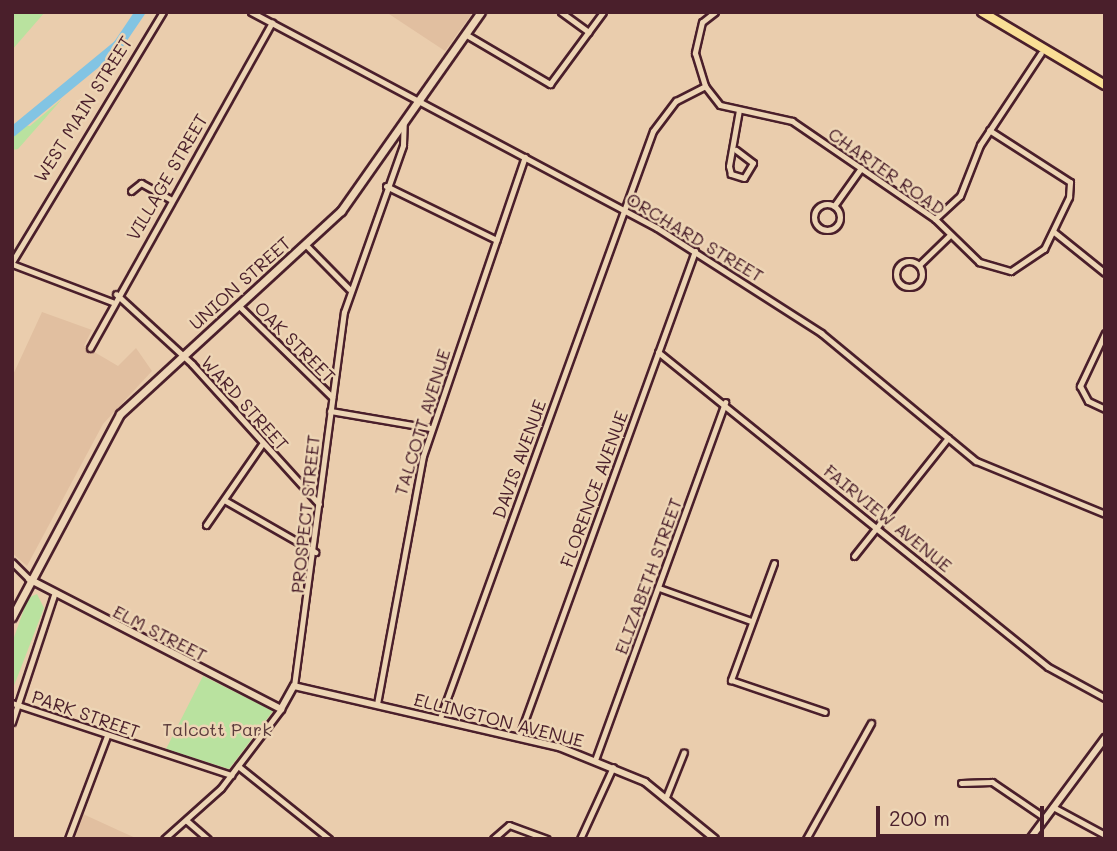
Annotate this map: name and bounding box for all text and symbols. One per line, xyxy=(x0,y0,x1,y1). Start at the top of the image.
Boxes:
street label: WEST MAIN STREET xyxy=(29,32,137,186)
street label: VILLAGE STREET xyxy=(122,110,212,244)
street label: CHARTER ROAD xyxy=(824,123,950,219)
street label: ORCHARD STREET xyxy=(623,188,767,286)
street label: UNION STREET xyxy=(185,232,295,334)
street label: OAK STREET xyxy=(250,297,340,387)
street label: TALCOTT AVENUE xyxy=(389,346,455,498)
street label: WARD STREET xyxy=(197,351,293,455)
street label: DAVIS AVENUE xyxy=(488,397,550,521)
street label: FLORENCE AVENUE xyxy=(556,408,632,570)
street label: PROSPECT STREET xyxy=(286,434,324,594)
street label: FAIRVIEW AVENUE xyxy=(820,460,956,576)
street label: ELIZABETH STREET xyxy=(610,495,686,657)
street label: ELM STREET xyxy=(110,600,210,666)
street label: PARK STREET xyxy=(29,685,143,743)
street label: ELLINGTON AVENUE xyxy=(412,688,586,752)
park label: Talcott Park xyxy=(162,718,272,740)
scale bar xyxy=(879,792,1047,836)
text: 200 m xyxy=(889,804,950,831)

